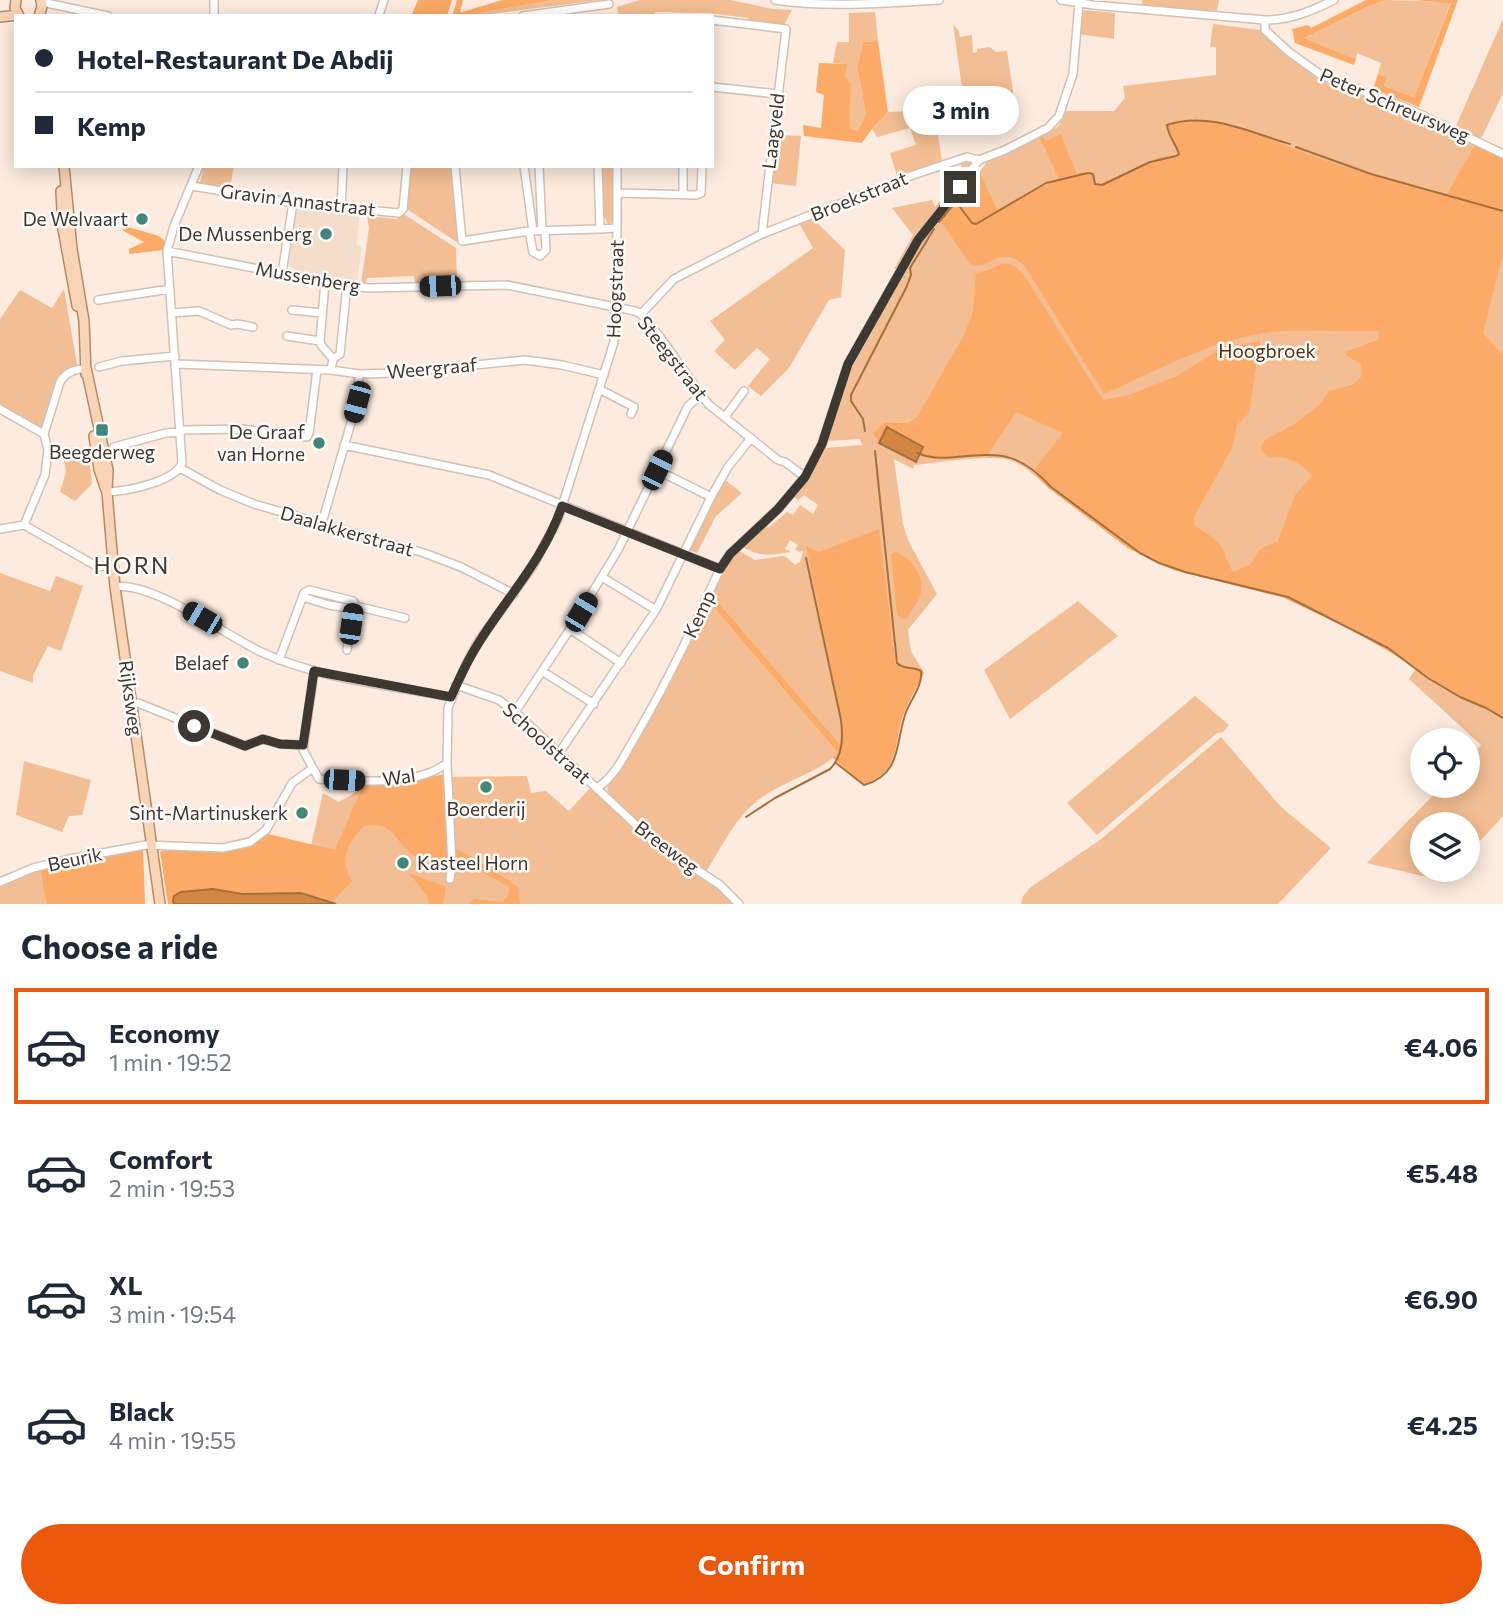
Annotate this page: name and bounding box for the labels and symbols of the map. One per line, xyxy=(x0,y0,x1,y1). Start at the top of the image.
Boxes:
street label: Peter Schreursweg xyxy=(1317,63,1474,147)
callout: 3 min xyxy=(902,86,1018,134)
street label: Laagveld xyxy=(756,92,789,170)
street label: Broekstraat xyxy=(807,166,911,225)
route end xyxy=(944,171,976,203)
street label: Gravin Annastraat xyxy=(219,179,377,220)
place label: De Welvaart xyxy=(23,207,128,230)
marker: De Welvaart xyxy=(134,211,150,227)
place label: De Mussenberg xyxy=(178,222,312,245)
marker: De Mussenberg xyxy=(318,226,334,242)
street label: Hoogstraat xyxy=(601,239,628,339)
street label: Mussenberg xyxy=(254,256,362,297)
car xyxy=(419,275,462,297)
street label: Steegstraat xyxy=(633,311,713,404)
park label: Hoogbroek xyxy=(1218,339,1316,362)
street label: Weergraaf xyxy=(386,352,479,383)
car xyxy=(342,379,373,425)
place label: De Graaf van Horne xyxy=(217,420,305,465)
marker: Beegderweg xyxy=(94,422,110,438)
marker: De Graaf van Horne xyxy=(311,435,327,451)
place label: Beegderweg xyxy=(49,440,155,463)
car xyxy=(639,447,676,493)
street label: Daalakkerstraat xyxy=(278,501,417,561)
district label: HORN xyxy=(94,551,170,579)
street label: Kemp xyxy=(678,586,720,641)
car xyxy=(562,589,601,635)
car xyxy=(179,598,226,638)
car xyxy=(338,602,365,646)
place label: Belaef xyxy=(175,651,229,674)
marker: Belaef xyxy=(235,655,251,671)
street label: Rijksweg xyxy=(115,658,148,737)
street label: Schoolstraat xyxy=(499,697,596,788)
route start xyxy=(178,710,210,742)
street label: Wal xyxy=(381,763,417,790)
car xyxy=(323,768,366,792)
marker: Boerderij xyxy=(478,779,494,795)
place label: Boerderij xyxy=(446,797,526,820)
place label: Sint-Martinuskerk xyxy=(129,801,288,824)
marker: Sint-Martinuskerk xyxy=(294,805,310,821)
street label: Breeweg xyxy=(631,815,704,878)
street label: Beurik xyxy=(45,841,105,876)
place label: Kasteel Horn xyxy=(417,851,529,874)
marker: Kasteel Horn xyxy=(395,855,411,871)

